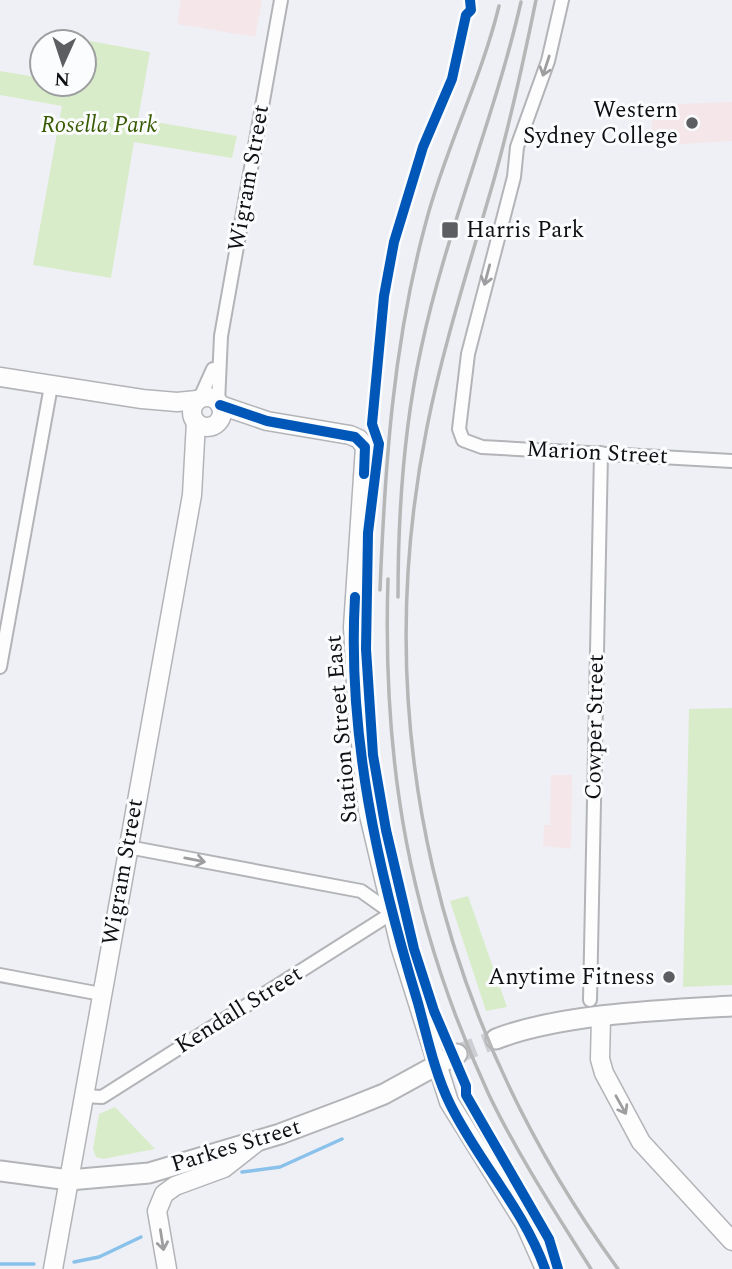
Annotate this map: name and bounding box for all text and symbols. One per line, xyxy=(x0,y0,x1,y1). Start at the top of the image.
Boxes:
north arrow xyxy=(28,28,98,98)
one-way arrow xyxy=(539,55,551,77)
text: N xyxy=(54,64,71,93)
place label: Western Sydney College xyxy=(523,93,678,154)
street label: Wigram Street xyxy=(219,102,279,254)
park label: Rosella Park xyxy=(41,108,158,143)
marker: Western Sydney College xyxy=(684,115,700,131)
place label: Harris Park xyxy=(466,213,585,248)
marker: Harris Park xyxy=(440,220,460,240)
one-way arrow xyxy=(480,263,493,286)
street label: Marion Street xyxy=(525,432,669,474)
street label: Station Street East xyxy=(316,633,368,825)
street label: Cowper Street xyxy=(576,654,614,800)
street label: Wigram Street xyxy=(93,796,153,948)
one-way arrow xyxy=(183,854,206,867)
street label: Kendall Street xyxy=(169,957,309,1063)
place label: Anytime Fitness xyxy=(488,960,655,995)
marker: Anytime Fitness xyxy=(661,969,677,985)
one-way arrow xyxy=(614,1095,628,1115)
street label: Parkes Street xyxy=(167,1110,305,1182)
one-way arrow xyxy=(156,1228,169,1251)

